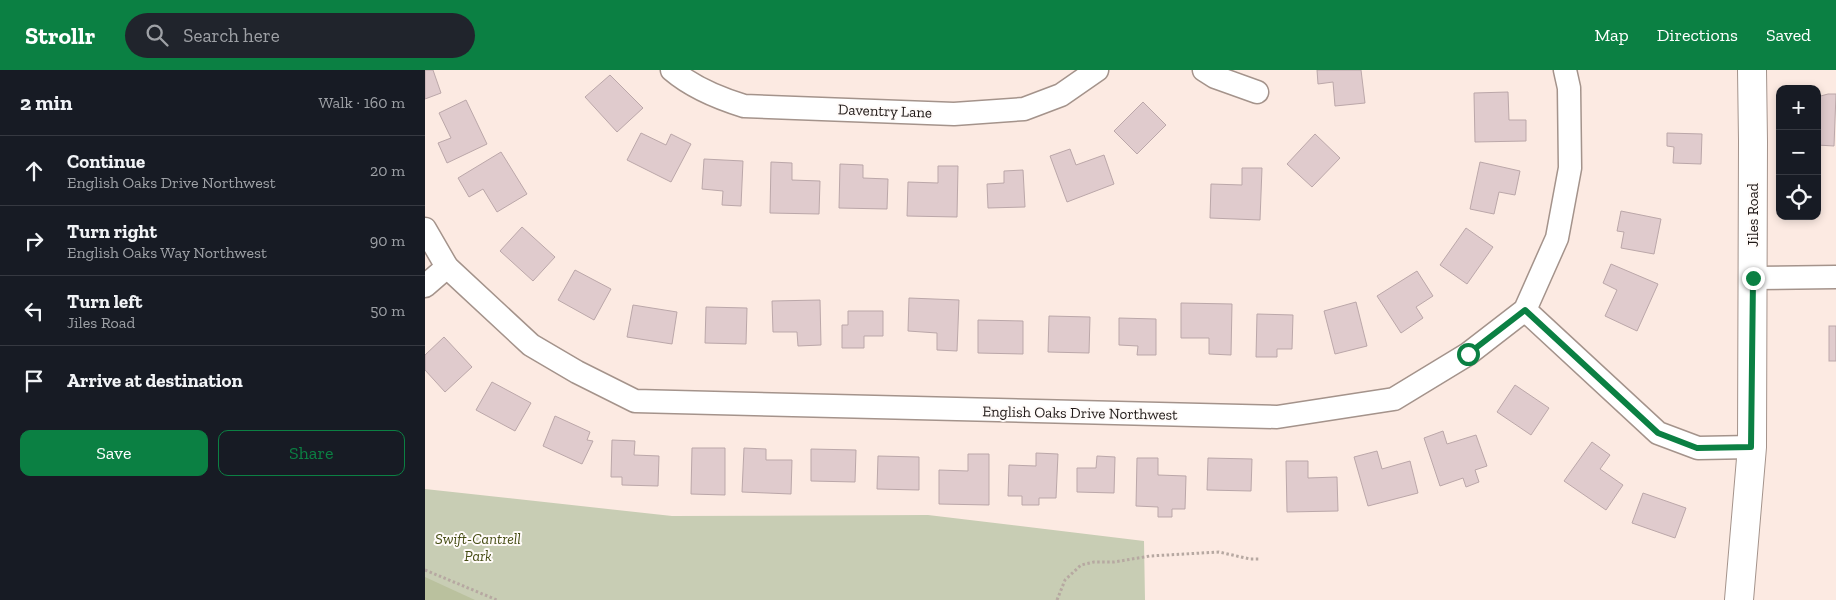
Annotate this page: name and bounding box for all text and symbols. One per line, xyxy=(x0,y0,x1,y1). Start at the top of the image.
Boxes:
search box xyxy=(125,13,475,58)
text: Strollr xyxy=(25,21,95,50)
icon: search xyxy=(143,21,171,49)
text: Search here xyxy=(183,24,280,47)
text: Map xyxy=(1594,24,1629,46)
text: Directions xyxy=(1657,24,1738,46)
text: Saved xyxy=(1766,24,1811,46)
map controls xyxy=(1776,85,1821,220)
button: + xyxy=(1776,85,1821,130)
text: 2 min xyxy=(20,90,72,115)
text: Walk · 160 m xyxy=(318,93,405,112)
street label: Daventry Lane xyxy=(838,100,932,122)
button: − xyxy=(1776,130,1821,175)
text: Continue xyxy=(67,150,145,173)
icon: ahead xyxy=(20,157,48,185)
text: 20 m xyxy=(370,161,405,180)
text: English Oaks Drive Northwest xyxy=(67,173,276,192)
button: locate xyxy=(1776,175,1821,220)
street label: Jiles Road xyxy=(1744,182,1762,247)
text: Turn right xyxy=(67,220,157,243)
icon: right xyxy=(20,227,48,255)
text: 90 m xyxy=(370,231,405,250)
text: English Oaks Way Northwest xyxy=(67,243,267,262)
route end xyxy=(1742,267,1765,290)
text: Turn left xyxy=(67,290,142,313)
icon: left xyxy=(20,297,48,325)
text: 50 m xyxy=(370,301,405,320)
text: Jiles Road xyxy=(67,313,135,332)
route start xyxy=(1457,343,1480,366)
icon: arrive xyxy=(20,367,48,395)
text: Arrive at destination xyxy=(67,369,243,392)
street label: English Oaks Drive Northwest xyxy=(982,402,1178,424)
button: Save xyxy=(20,430,208,476)
button: Share xyxy=(218,430,405,476)
park label: Swift-Cantrell Park xyxy=(435,530,521,565)

